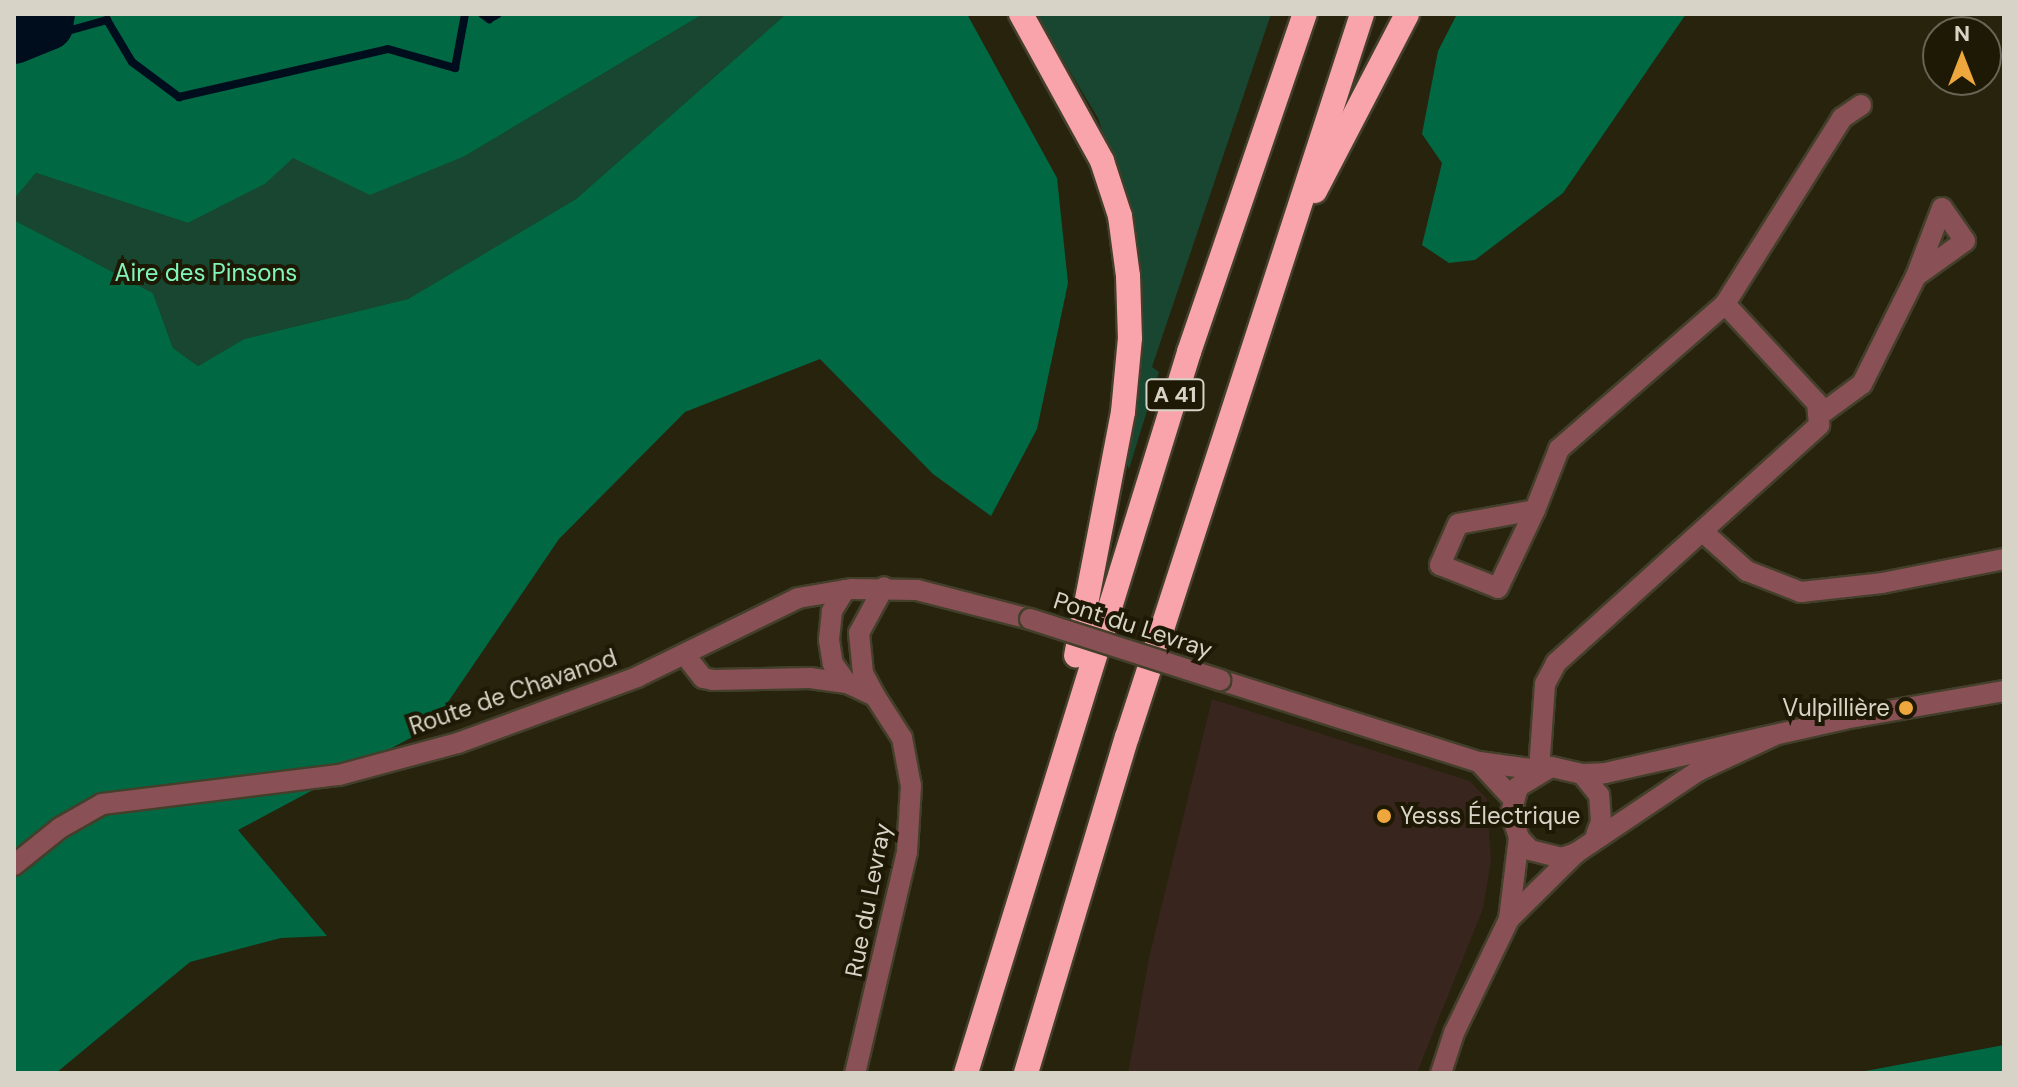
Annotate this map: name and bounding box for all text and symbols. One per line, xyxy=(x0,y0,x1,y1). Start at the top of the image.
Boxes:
north arrow xyxy=(1922,16,2002,96)
text: N xyxy=(1954,19,1970,48)
park label: Aire des Pinsons xyxy=(115,259,297,287)
road number: A 41 xyxy=(1145,377,1205,413)
street label: Pont du Levray xyxy=(1050,586,1216,664)
street label: Route de Chavanod xyxy=(406,643,620,741)
place label: Vulpillière xyxy=(1782,694,1890,722)
marker: Vulpillière xyxy=(1897,699,1915,717)
place label: Yesss Électrique xyxy=(1400,802,1580,830)
marker: Yesss Électrique xyxy=(1375,807,1393,825)
street label: Rue du Levray xyxy=(839,821,897,979)

